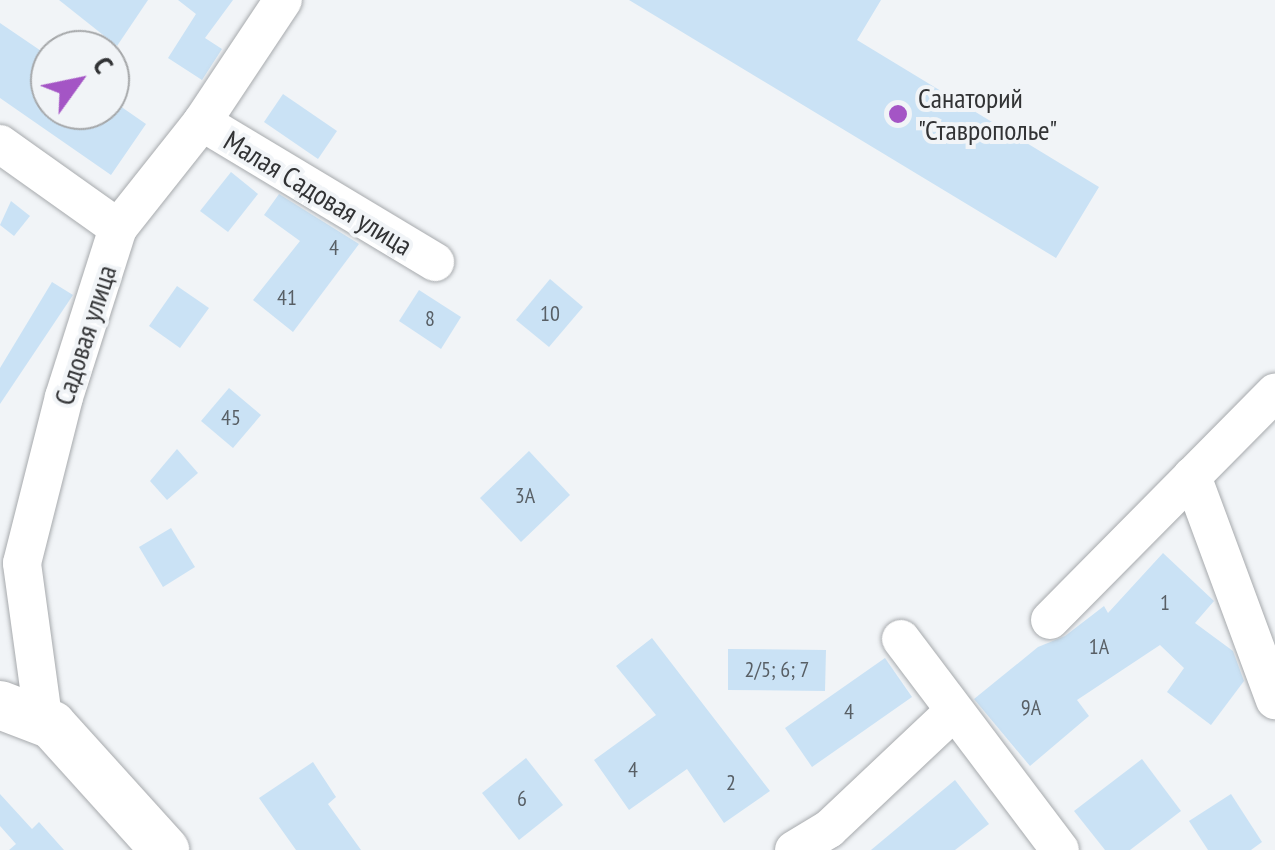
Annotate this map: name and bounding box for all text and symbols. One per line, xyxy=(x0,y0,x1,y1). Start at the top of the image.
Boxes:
north arrow xyxy=(30,30,130,130)
text: С xyxy=(85,49,123,80)
place label: Санаторий "Ставрополье" xyxy=(918,81,1057,147)
marker: Санаторий "Ставрополье" xyxy=(887,103,909,125)
street label: Малая Садовая улица xyxy=(218,124,418,262)
house number: 4 xyxy=(329,235,339,261)
street label: Садовая улица xyxy=(47,261,123,409)
house number: 41 xyxy=(277,285,297,311)
house number: 10 xyxy=(540,301,560,327)
house number: 8 xyxy=(425,306,435,332)
house number: 45 xyxy=(221,405,241,431)
house number: 3А xyxy=(515,483,535,509)
house number: 1 xyxy=(1160,590,1170,616)
house number: 1А xyxy=(1089,634,1109,660)
house number: 2/5; 6; 7 xyxy=(745,657,809,683)
house number: 9А xyxy=(1021,695,1041,721)
house number: 4 xyxy=(844,699,854,725)
house number: 4 xyxy=(628,757,638,783)
house number: 2 xyxy=(726,770,736,796)
house number: 6 xyxy=(517,786,527,812)

